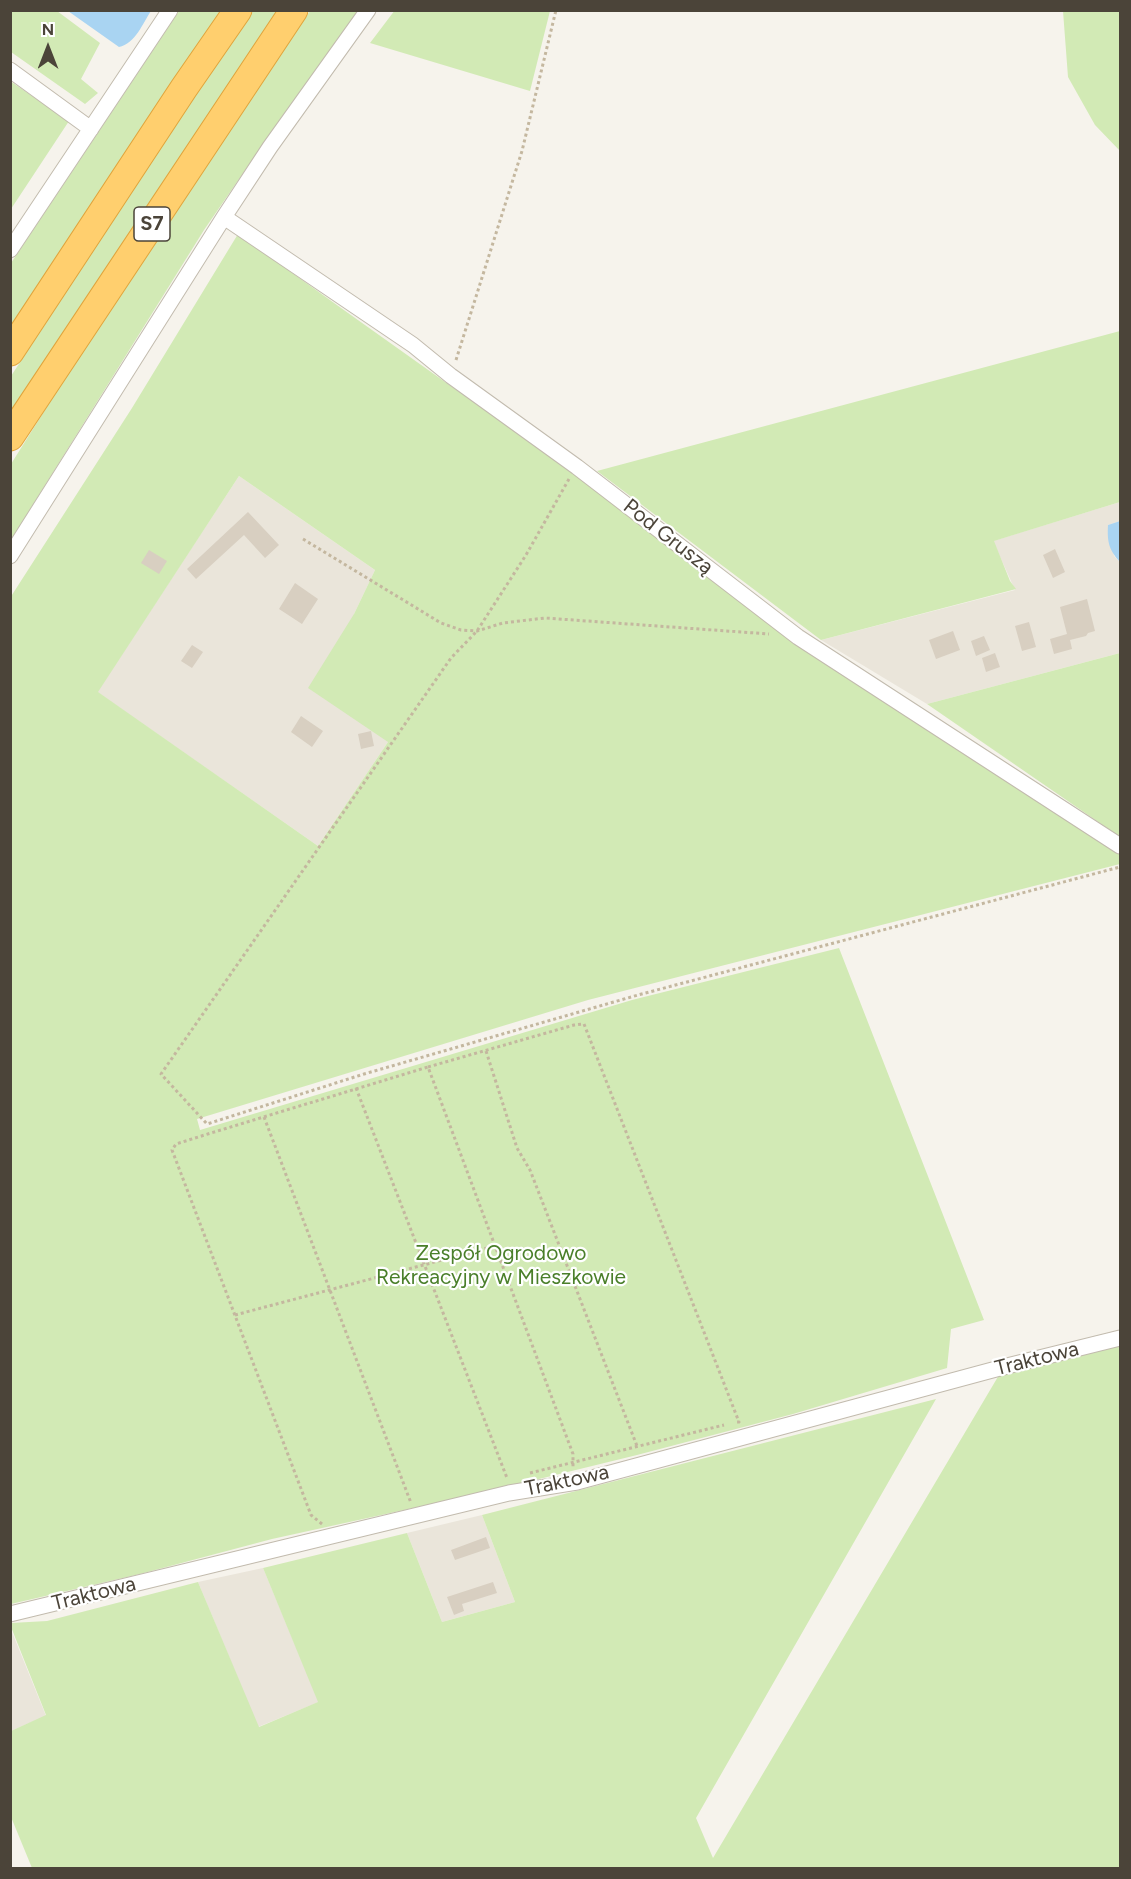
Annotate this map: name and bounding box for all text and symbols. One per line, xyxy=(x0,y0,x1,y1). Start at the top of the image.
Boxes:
north arrow xyxy=(18,18,78,78)
text: N xyxy=(42,20,54,39)
road number: S7 xyxy=(134,207,170,241)
street label: Pod Gruszą xyxy=(618,494,718,580)
park label: Zespół Ogrodowo Rekreacyjny w Mieszkowie xyxy=(376,1241,626,1291)
street label: Traktowa xyxy=(993,1336,1081,1382)
street label: Traktowa xyxy=(523,1460,611,1502)
street label: Traktowa xyxy=(50,1571,138,1617)

